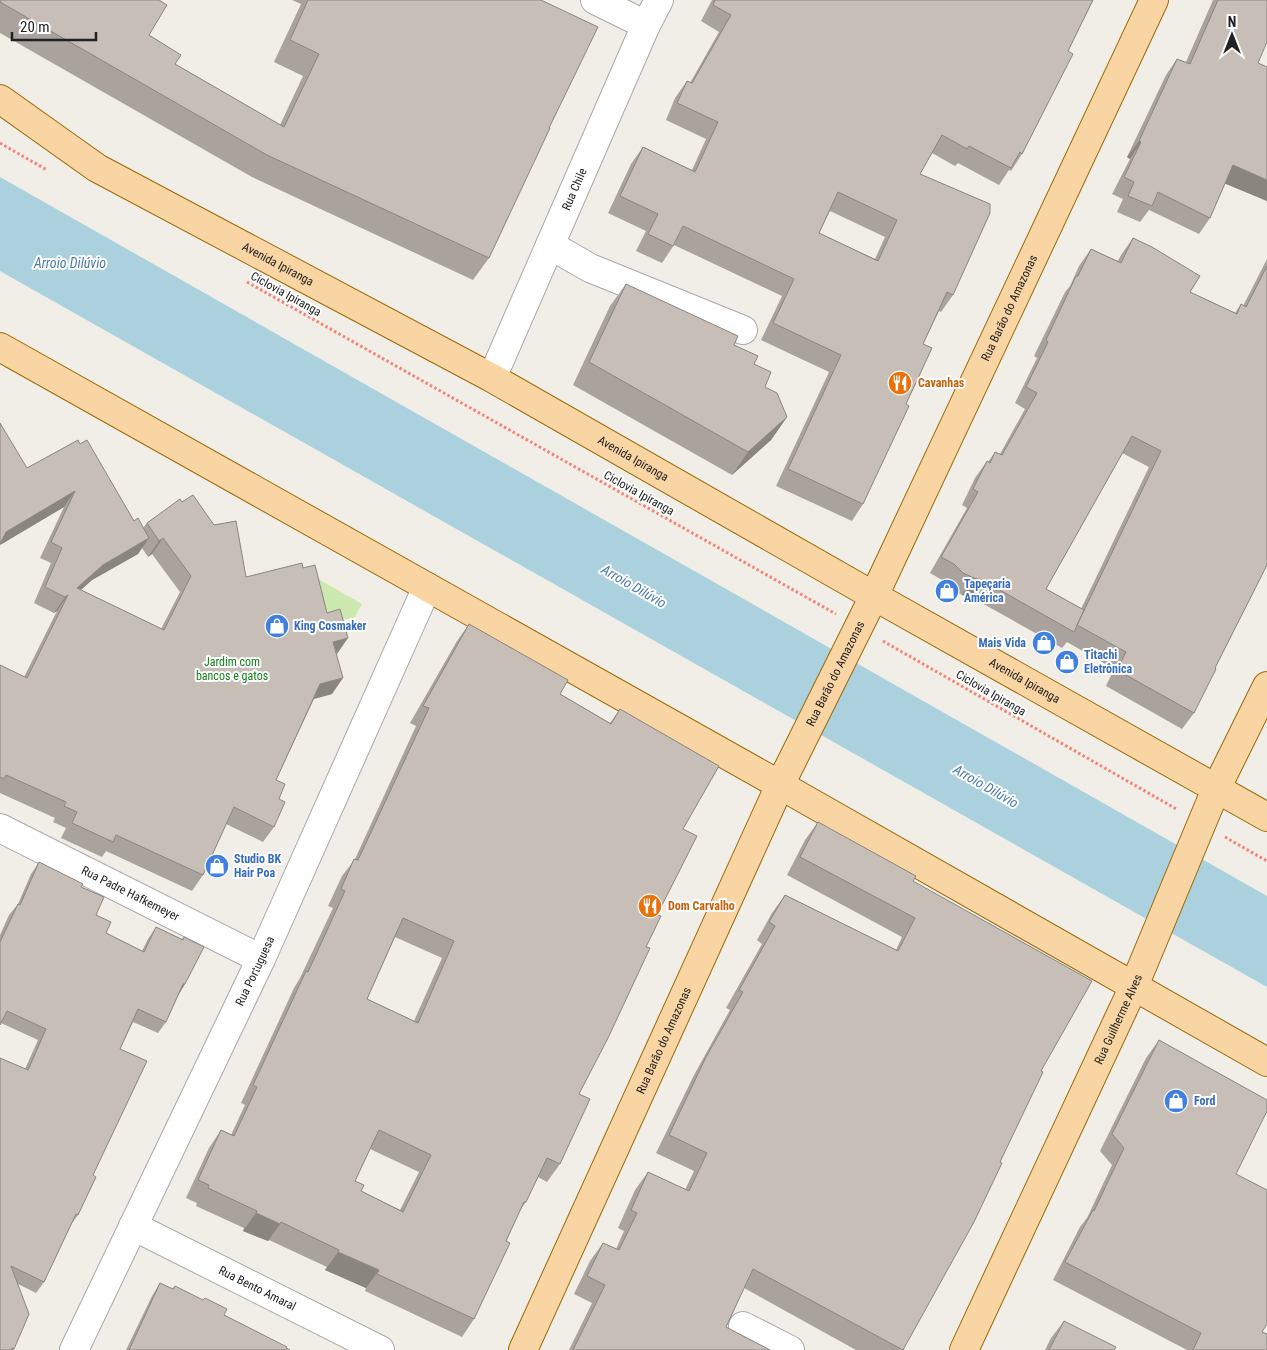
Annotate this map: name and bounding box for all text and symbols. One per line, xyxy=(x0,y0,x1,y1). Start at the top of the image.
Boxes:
scale bar xyxy=(12,10,96,42)
north arrow xyxy=(1207,10,1257,60)
text: N xyxy=(1228,14,1236,30)
text: 20 m xyxy=(20,18,50,36)
street label: Rua Chile xyxy=(559,166,590,212)
street label: Avenida Ipiranga xyxy=(240,240,316,289)
street label: Rua Barão do Amazonas xyxy=(978,253,1040,363)
water label: Arroio Dilúvio xyxy=(33,255,106,271)
street label: Ciclovia Ipiranga xyxy=(248,269,324,319)
restaurant icon: Cavanhas xyxy=(887,370,913,396)
place label: Cavanhas xyxy=(918,376,965,390)
street label: Avenida Ipiranga xyxy=(596,433,671,484)
street label: Ciclovia Ipiranga xyxy=(601,468,677,518)
water label: Arroio Dilúvio xyxy=(598,561,669,611)
place label: Tapeçaria América xyxy=(964,577,1011,605)
shop icon: Tapeçaria América xyxy=(934,578,960,604)
shop icon: King Cosmaker xyxy=(264,613,290,639)
place label: King Cosmaker xyxy=(294,619,367,633)
street label: Rua Barão do Amazonas xyxy=(803,619,867,729)
shop icon: Mais Vida xyxy=(1031,630,1057,656)
place label: Mais Vida xyxy=(978,636,1026,650)
place label: Titachi Eletrônica xyxy=(1084,648,1133,676)
shop icon: Titachi Eletrônica xyxy=(1054,649,1080,675)
park label: Jardim com bancos e gatos xyxy=(196,655,268,683)
street label: Avenida Ipiranga xyxy=(987,655,1063,706)
street label: Ciclovia Ipiranga xyxy=(954,667,1029,719)
water label: Arroio Dilúvio xyxy=(950,761,1021,811)
place label: Studio BK Hair Poa xyxy=(234,852,281,880)
shop icon: Studio BK Hair Poa xyxy=(204,853,230,879)
street label: Rua Padre Hafkemeyer xyxy=(79,863,182,924)
restaurant icon: Dom Carvalho xyxy=(637,893,663,919)
place label: Dom Carvalho xyxy=(668,899,735,913)
street label: Rua Portuguesa xyxy=(233,934,277,1008)
street label: Rua Guilherme Alves xyxy=(1091,972,1145,1066)
street label: Rua Barão do Amazonas xyxy=(633,985,694,1096)
shop icon: Ford xyxy=(1163,1088,1189,1114)
place label: Ford xyxy=(1194,1094,1215,1108)
street label: Rua Bento Amaral xyxy=(216,1263,298,1314)

